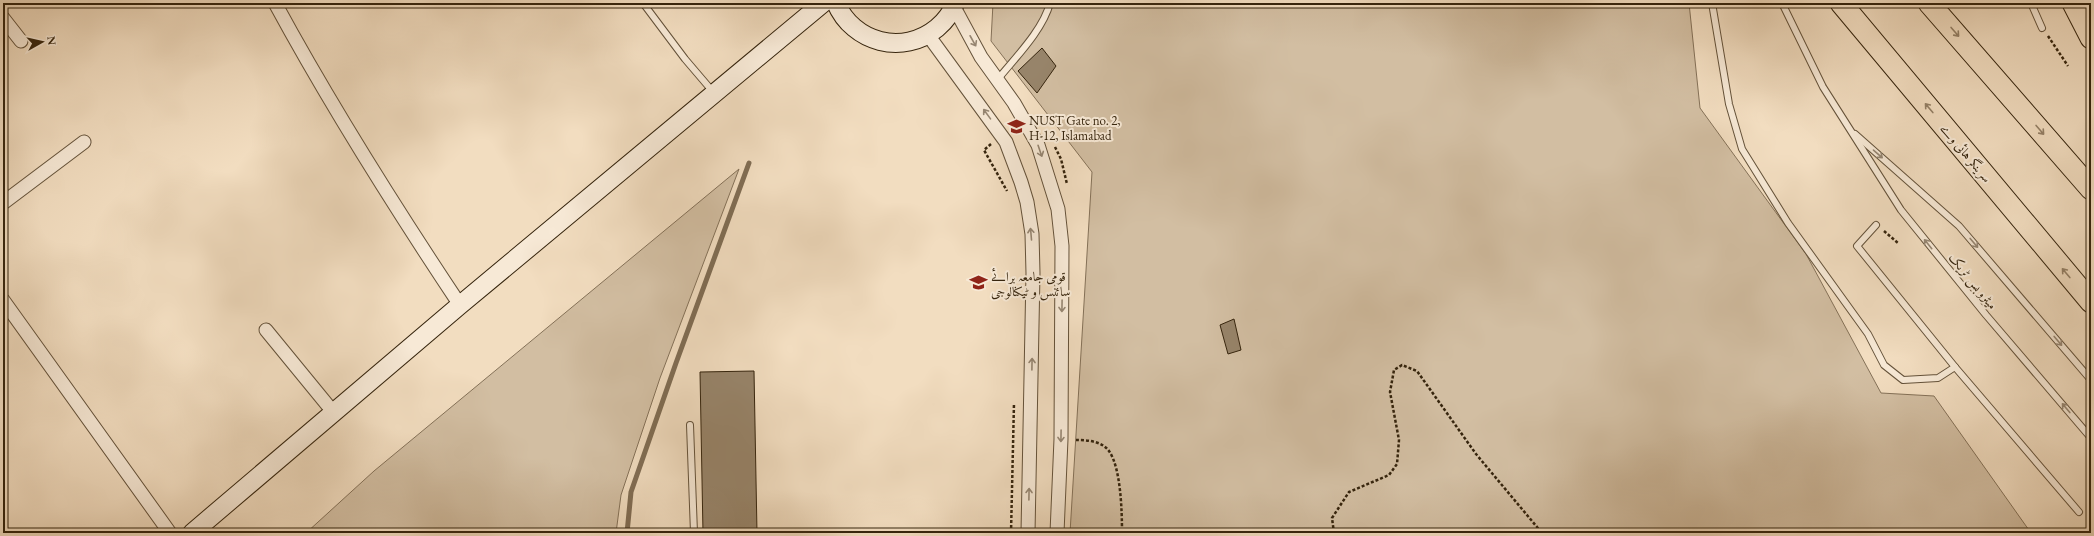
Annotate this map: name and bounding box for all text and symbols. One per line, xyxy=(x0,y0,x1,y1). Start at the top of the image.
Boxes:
north arrow xyxy=(22,22,62,62)
one-way arrow xyxy=(1950,27,1959,38)
text: N xyxy=(44,35,59,46)
one-way arrow xyxy=(969,35,977,47)
one-way arrow xyxy=(1924,103,1933,114)
one-way arrow xyxy=(983,108,991,119)
place label: NUST Gate no. 2, H-12, Islamabad xyxy=(1029,112,1120,144)
school or university icon: NUST Gate no. 2, H-12, Islamabad xyxy=(1006,117,1026,137)
street label: سرینگر ہائی وے xyxy=(1937,120,1995,186)
one-way arrow xyxy=(2035,125,2044,135)
one-way arrow xyxy=(1037,145,1045,157)
one-way arrow xyxy=(1873,150,1884,159)
one-way arrow xyxy=(1028,228,1035,241)
one-way arrow xyxy=(1969,237,1978,248)
one-way arrow xyxy=(1924,238,1933,249)
street label: میٹرو بس ٹریک xyxy=(1944,249,2001,313)
one-way arrow xyxy=(2061,267,2070,278)
place label: قومی جامعہ برائے سائنس و ٹیکنالوجی xyxy=(991,268,1070,301)
school or university icon: قومی جامعہ برائے سائنس و ٹیکنالوجی xyxy=(968,273,988,293)
one-way arrow xyxy=(1058,299,1066,312)
one-way arrow xyxy=(2054,336,2063,347)
one-way arrow xyxy=(1028,358,1036,371)
one-way arrow xyxy=(2061,403,2070,413)
one-way arrow xyxy=(1057,429,1065,442)
one-way arrow xyxy=(1025,488,1033,501)

